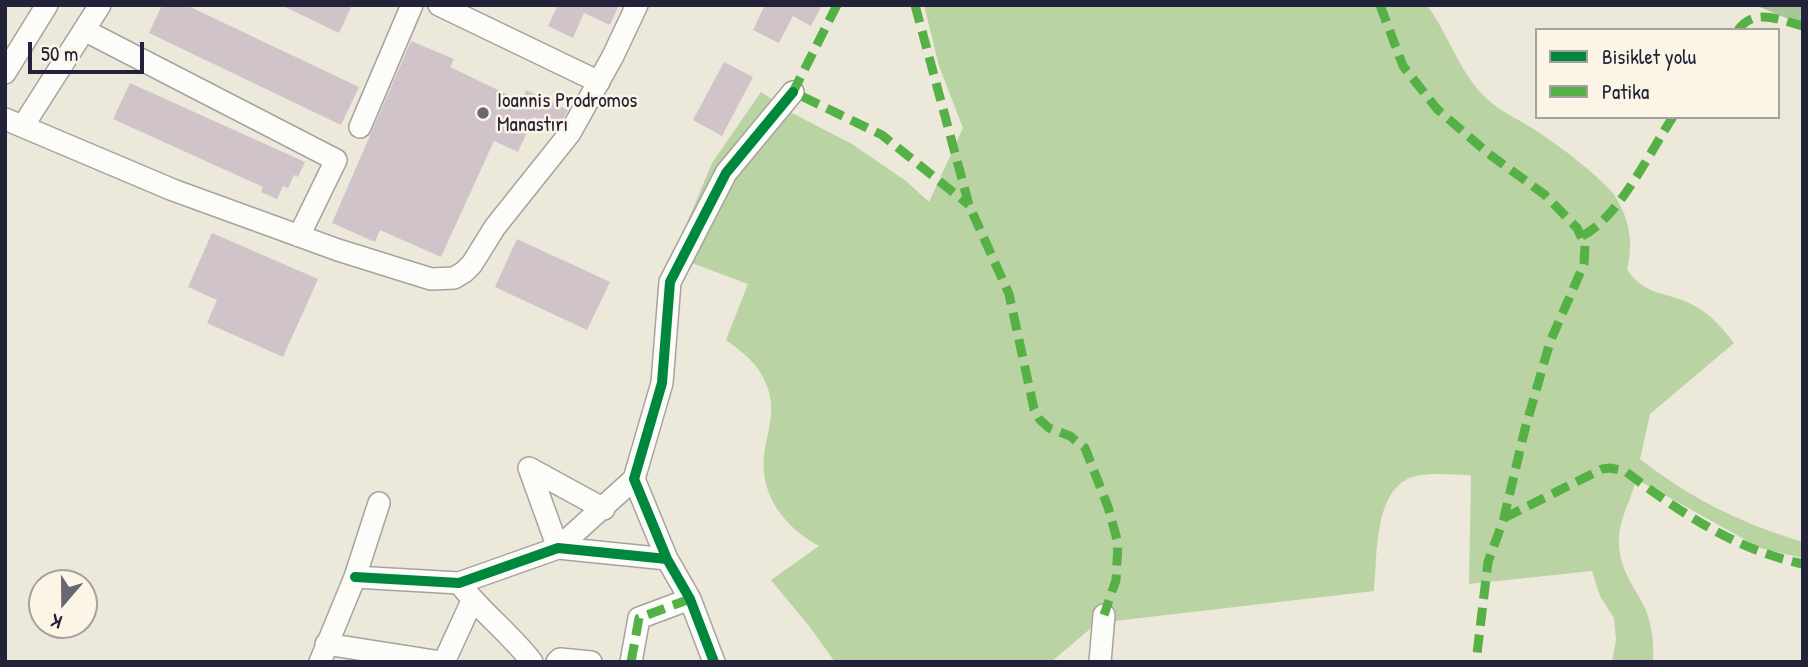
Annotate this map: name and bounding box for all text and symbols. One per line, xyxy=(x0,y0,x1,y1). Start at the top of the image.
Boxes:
scale bar xyxy=(32,28,147,72)
legend xyxy=(1535,28,1780,119)
text: 50 m xyxy=(41,39,78,68)
text: Bisiklet yolu xyxy=(1602,42,1696,71)
text: Patika xyxy=(1602,77,1649,106)
place label: Ioannis Prodromos Manastırı xyxy=(497,88,637,138)
marker: Ioannis Prodromos Manastırı xyxy=(475,105,491,121)
north arrow xyxy=(28,569,98,639)
text: K xyxy=(47,608,66,636)

